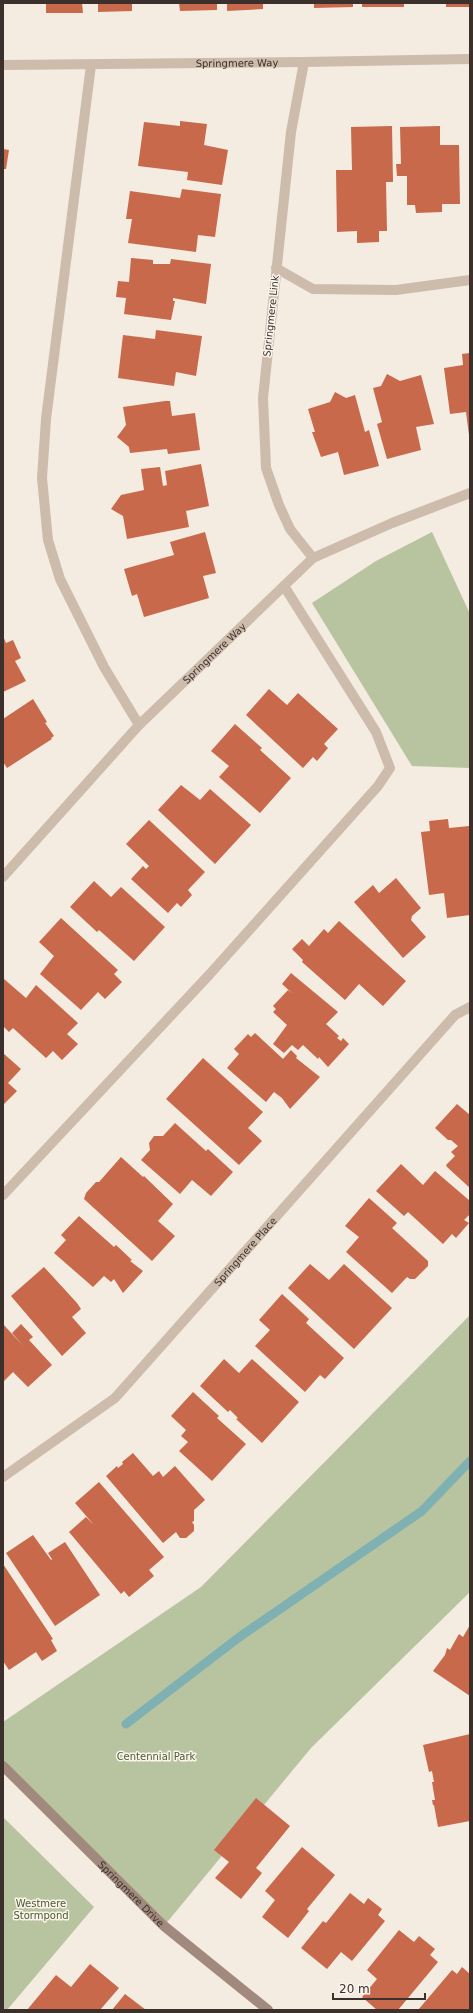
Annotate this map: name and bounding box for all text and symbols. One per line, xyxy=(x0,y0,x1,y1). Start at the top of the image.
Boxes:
street label: Springmere Way xyxy=(196,57,279,69)
street label: Springmere Link xyxy=(261,275,281,357)
street label: Springmere Way xyxy=(180,620,248,686)
street label: Springmere Place xyxy=(212,1215,278,1288)
park label: Centennial Park xyxy=(117,1751,196,1762)
street label: Springmere Drive xyxy=(96,1859,167,1929)
park label: Westmere Stormpond xyxy=(13,1898,69,1921)
scale bar xyxy=(333,1975,425,2001)
text: 20 m xyxy=(339,1982,370,1996)

